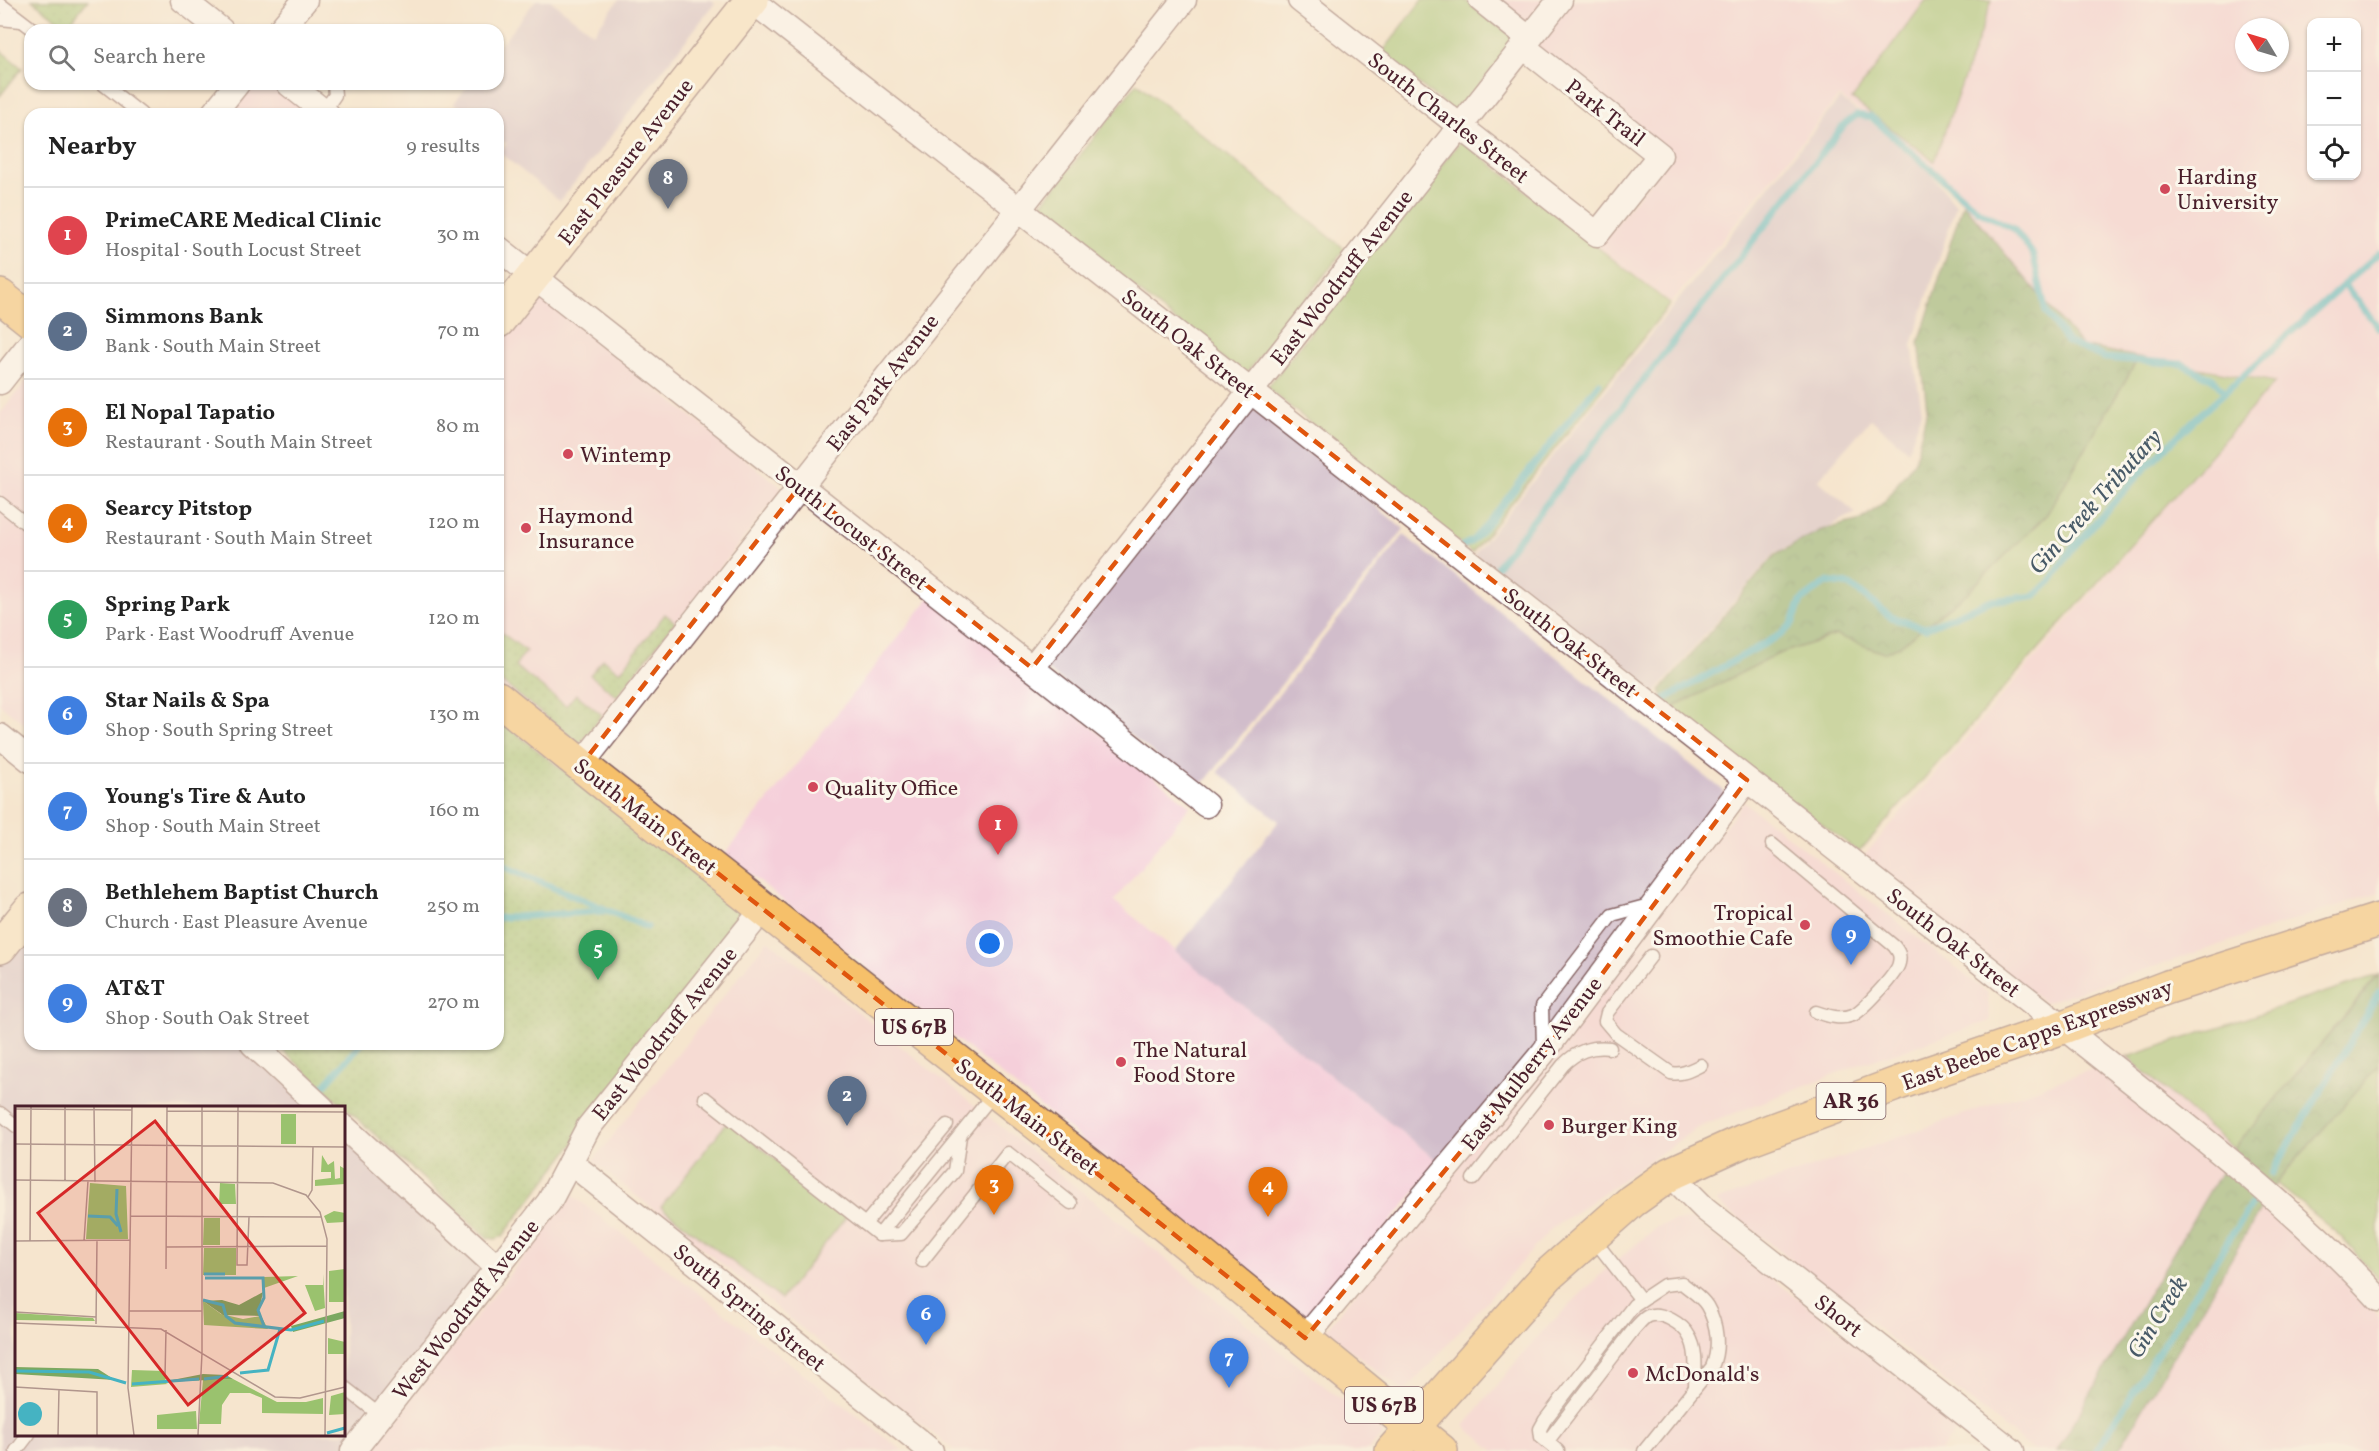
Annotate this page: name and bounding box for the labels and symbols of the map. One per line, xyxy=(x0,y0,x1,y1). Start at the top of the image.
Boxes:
north arrow xyxy=(2235,18,2289,72)
street label: South Charles Street xyxy=(1360,46,1535,192)
street label: East Pleasure Avenue xyxy=(552,73,702,253)
street label: Park Trail xyxy=(1558,73,1651,155)
pin: 8 xyxy=(648,160,688,209)
place label: Harding University xyxy=(2177,163,2278,219)
marker: Harding University xyxy=(2158,182,2172,196)
street label: East Woodruff Avenue xyxy=(1264,184,1422,373)
street label: South Oak Street xyxy=(1114,283,1261,407)
street label: East Park Avenue xyxy=(820,308,948,459)
water label: Gin Creek Tributary xyxy=(2022,422,2171,583)
place label: Wintemp xyxy=(580,441,671,472)
marker: Wintemp xyxy=(561,447,575,461)
street label: South Locust Street xyxy=(767,459,934,599)
place label: Haymond Insurance xyxy=(538,502,634,558)
marker: Haymond Insurance xyxy=(519,521,533,535)
street label: South Oak Street xyxy=(1496,582,1643,706)
street label: South Main Street xyxy=(566,752,723,884)
place label: Quality Office xyxy=(825,774,958,805)
marker: Quality Office xyxy=(806,780,820,794)
pin: 1 xyxy=(978,806,1018,855)
street label: South Oak Street xyxy=(1879,882,2026,1006)
place label: Tropical Smoothie Cafe xyxy=(1652,899,1793,955)
pin: 9 xyxy=(1832,916,1870,965)
marker: Tropical Smoothie Cafe xyxy=(1798,918,1812,932)
your location xyxy=(975,929,1004,958)
pin: 5 xyxy=(578,930,618,980)
street label: East Woodruff Avenue xyxy=(586,941,746,1128)
street label: East Mulberry Avenue xyxy=(1455,971,1611,1158)
street label: East Beebe Capps Expressway xyxy=(1898,973,2178,1100)
road number: US 67B xyxy=(875,1009,953,1045)
place label: The Natural Food Store xyxy=(1133,1036,1247,1092)
street label: South Main Street xyxy=(948,1052,1105,1184)
marker: The Natural Food Store xyxy=(1114,1055,1128,1069)
pin: 2 xyxy=(828,1076,866,1126)
road number: AR 36 xyxy=(1816,1083,1886,1119)
inset map xyxy=(15,1106,345,1436)
place label: Burger King xyxy=(1561,1112,1678,1143)
marker: Burger King xyxy=(1542,1118,1556,1132)
pin: 3 xyxy=(974,1166,1014,1215)
pin: 4 xyxy=(1248,1168,1288,1217)
street label: West Woodruff Avenue xyxy=(386,1213,548,1408)
street label: South Spring Street xyxy=(665,1238,832,1380)
water label: Gin Creek xyxy=(2120,1270,2197,1366)
street label: Short xyxy=(1807,1288,1868,1346)
pin: 6 xyxy=(906,1296,946,1345)
pin: 7 xyxy=(1210,1338,1248,1388)
place label: McDonald's xyxy=(1645,1360,1760,1391)
marker: McDonald's xyxy=(1626,1366,1640,1380)
road number: US 67B xyxy=(1345,1387,1423,1423)

